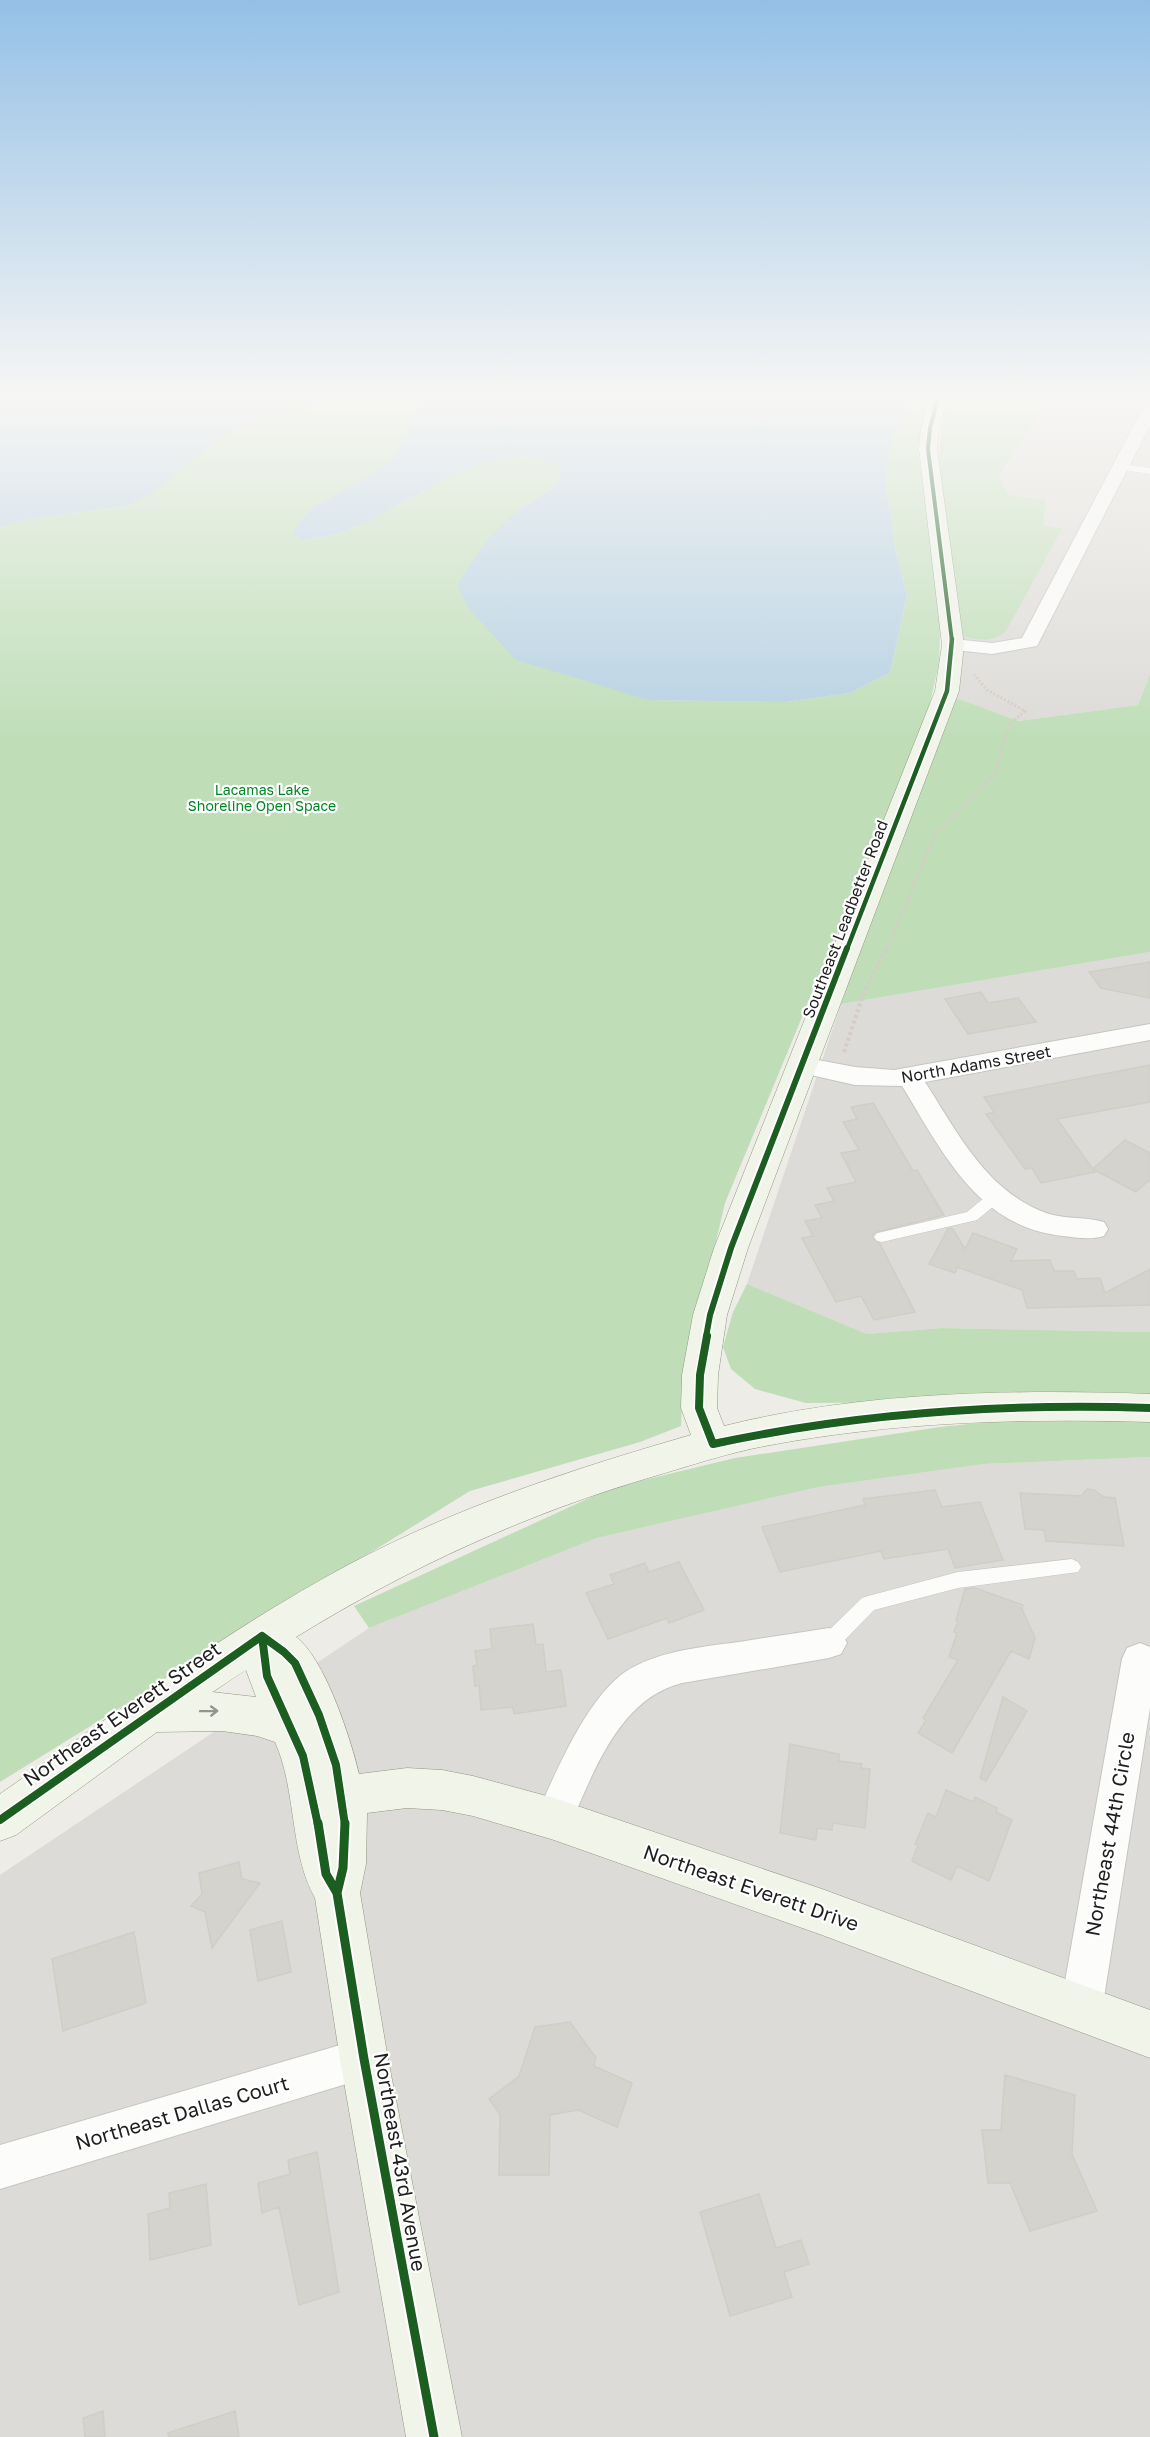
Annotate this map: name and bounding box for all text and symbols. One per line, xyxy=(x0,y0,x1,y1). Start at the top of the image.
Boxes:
park label: Lacamas Lake Shoreline Open Space xyxy=(188,781,336,814)
street label: Southeast Leadbetter Road xyxy=(798,817,892,1021)
street label: North Adams Street xyxy=(899,1041,1053,1087)
street label: Northeast Everett Street xyxy=(18,1636,225,1791)
one-way arrow xyxy=(198,1705,218,1717)
street label: Northeast 44th Circle xyxy=(1079,1730,1139,1938)
street label: Northeast Everett Drive xyxy=(640,1839,862,1935)
street label: Northeast 43rd Avenue xyxy=(370,2051,432,2273)
street label: Northeast Dallas Court xyxy=(72,2070,291,2154)

